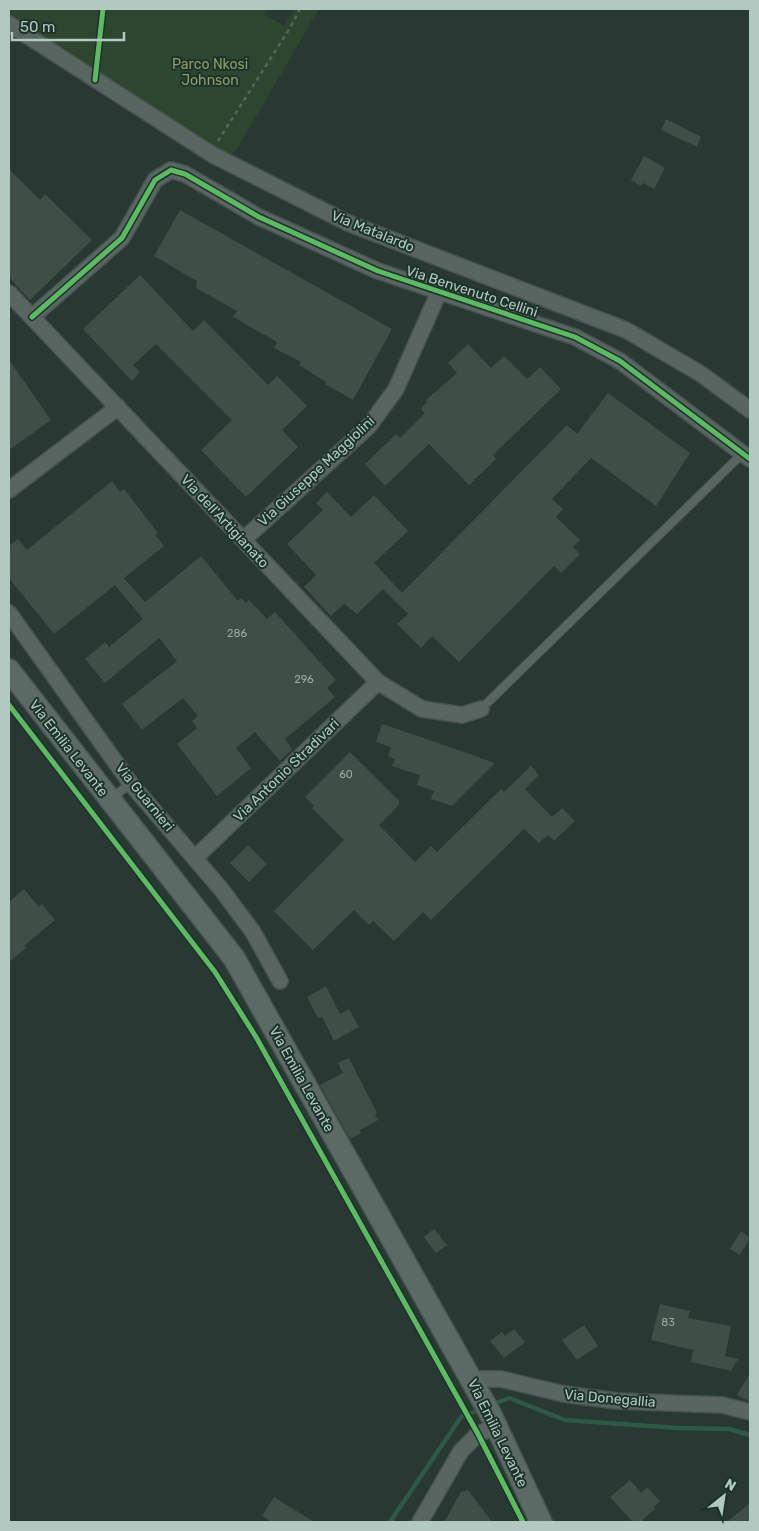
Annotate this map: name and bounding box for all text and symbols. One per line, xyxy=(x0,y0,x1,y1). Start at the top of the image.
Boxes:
scale bar xyxy=(12,10,125,42)
text: 50 m xyxy=(20,18,55,36)
park label: Parco Nkosi Johnson xyxy=(172,56,248,89)
street label: Via Matalardo xyxy=(329,207,417,256)
street label: Via Benvenuto Cellini xyxy=(404,262,540,321)
street label: Via Giuseppe Maggiolini xyxy=(254,413,378,530)
street label: Via dell'Artigianato xyxy=(177,471,272,572)
house number: 286 xyxy=(227,627,247,640)
house number: 296 xyxy=(294,673,314,686)
street label: Via Emilia Levante xyxy=(26,697,112,800)
street label: Via Antonio Stradivari xyxy=(230,715,343,825)
street label: Via Guarnieri xyxy=(112,760,177,835)
house number: 60 xyxy=(339,768,353,781)
street label: Via Emilia Levante xyxy=(265,1023,338,1135)
house number: 83 xyxy=(661,1316,675,1329)
street label: Via Emilia Levante xyxy=(464,1376,531,1490)
street label: Via Donegallia xyxy=(564,1386,656,1411)
north arrow xyxy=(699,1471,749,1521)
text: N xyxy=(722,1475,739,1495)

